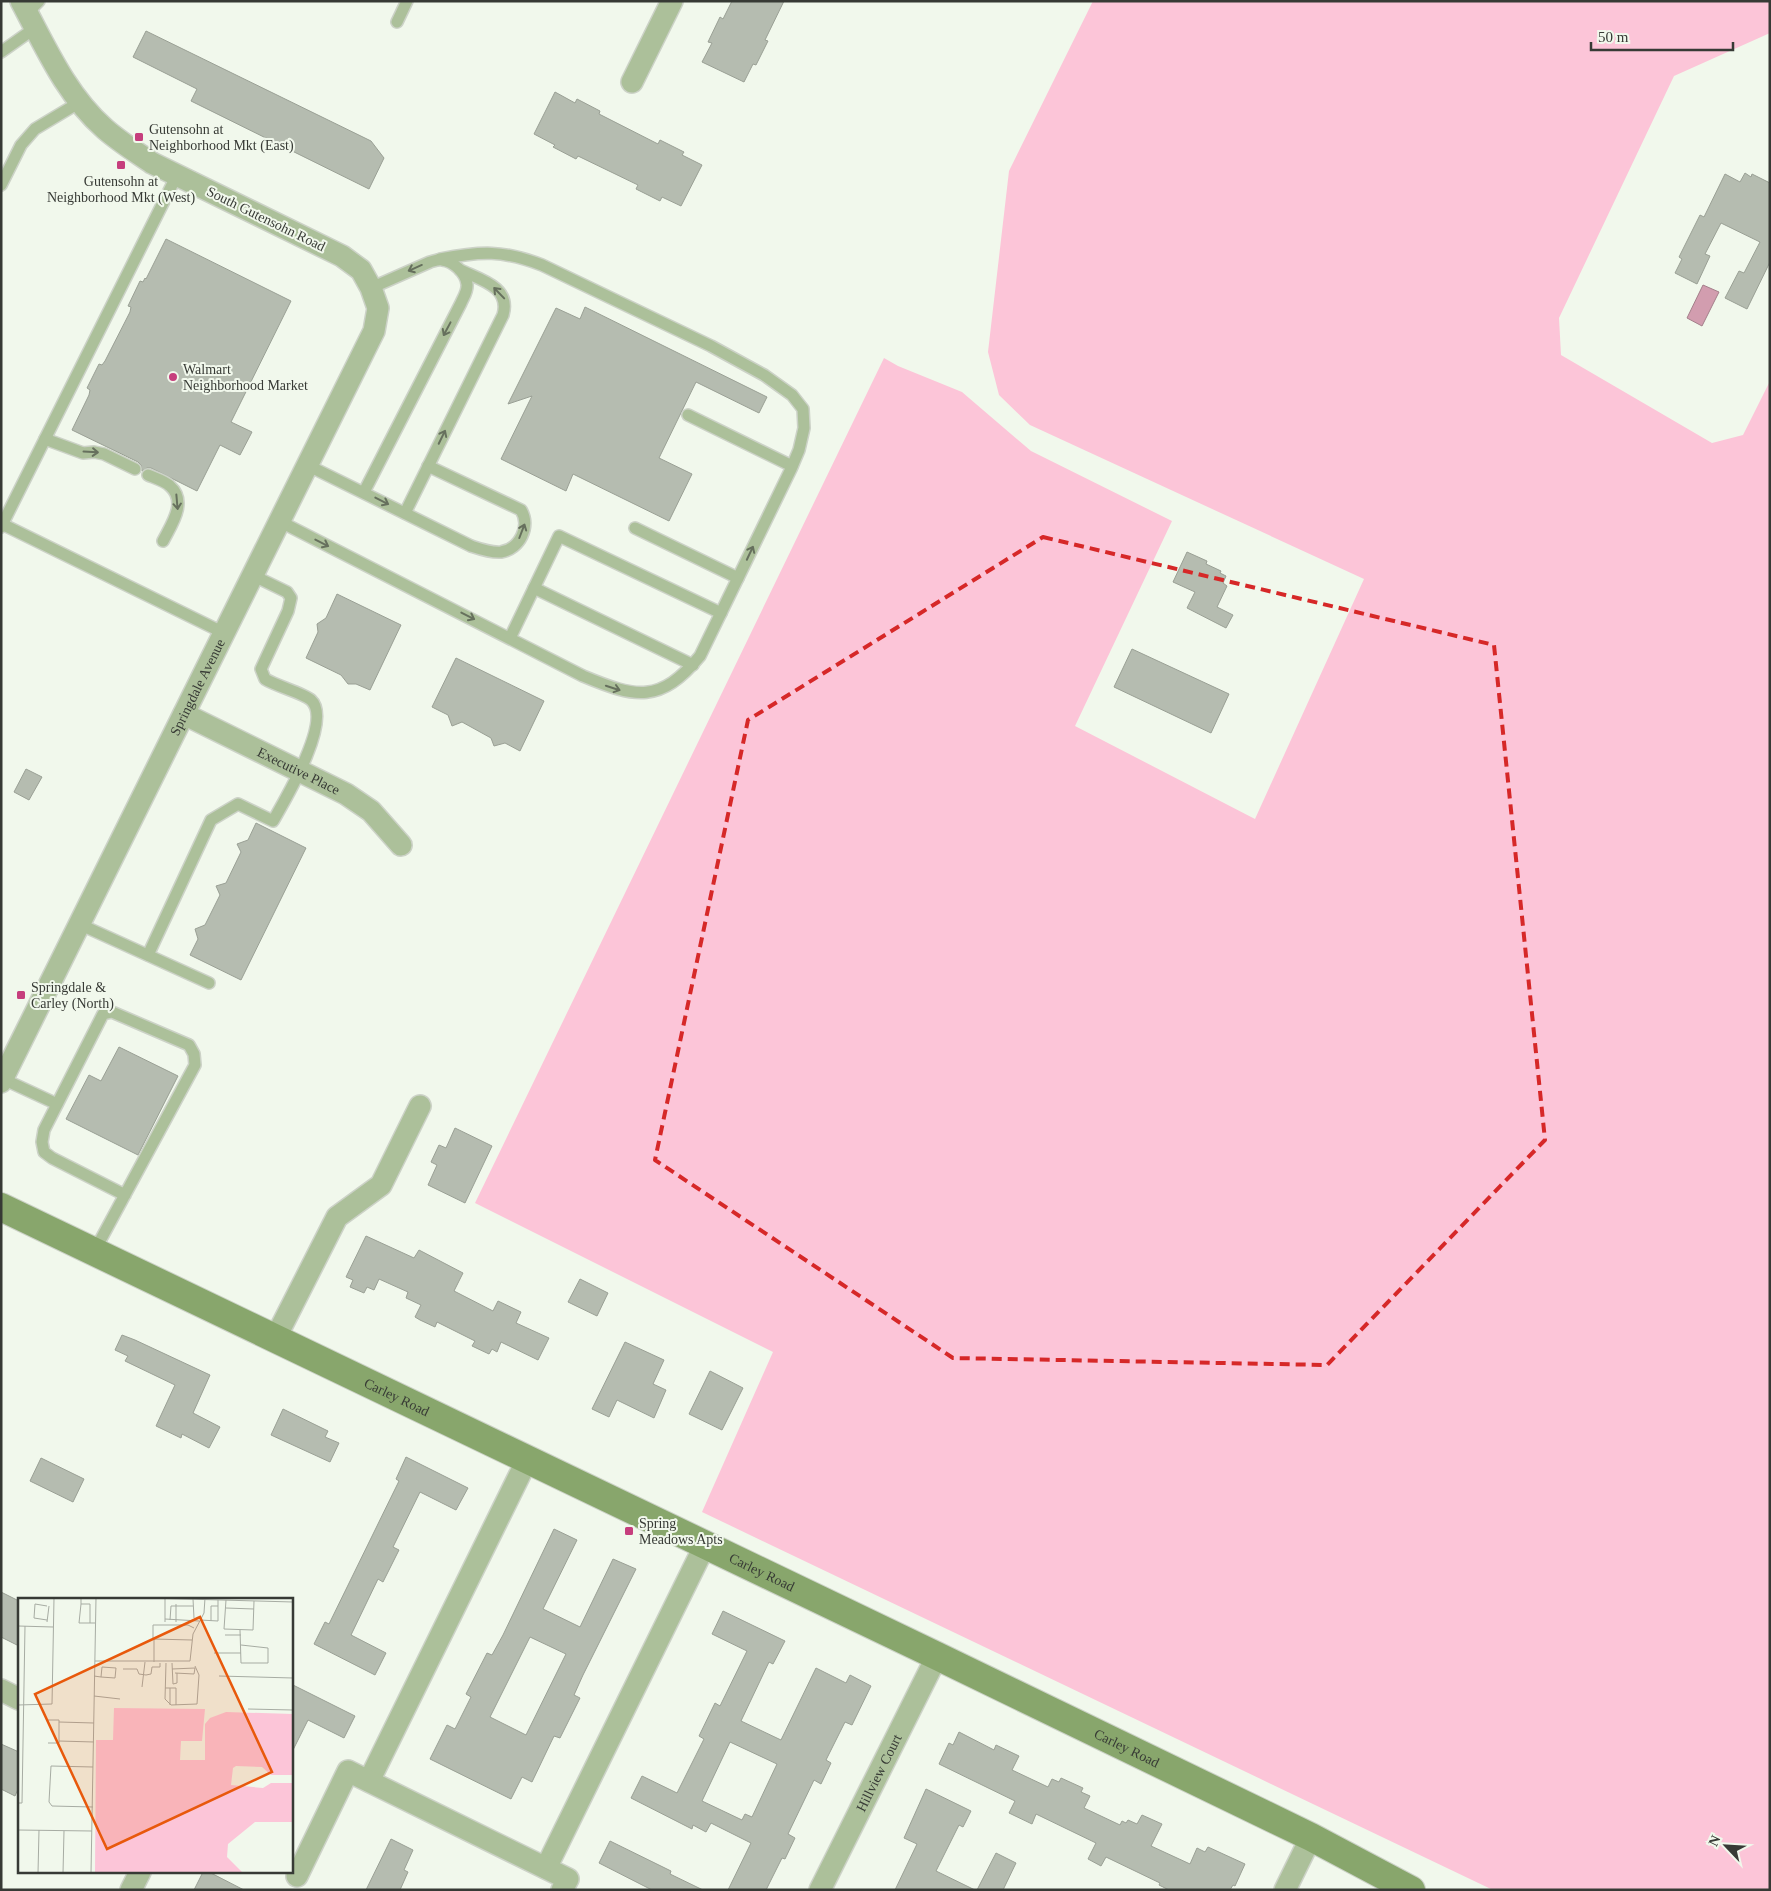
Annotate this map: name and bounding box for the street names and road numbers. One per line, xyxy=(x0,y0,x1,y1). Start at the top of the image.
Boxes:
street label: South Gutensohn Road xyxy=(204,184,328,254)
street label: Springdale Avenue xyxy=(167,636,227,738)
street label: Executive Place xyxy=(255,744,342,797)
street label: Carley Road xyxy=(362,1375,432,1419)
street label: Carley Road xyxy=(727,1550,797,1594)
street label: Carley Road xyxy=(1092,1726,1162,1770)
street label: Hillview Court xyxy=(853,1732,904,1814)

